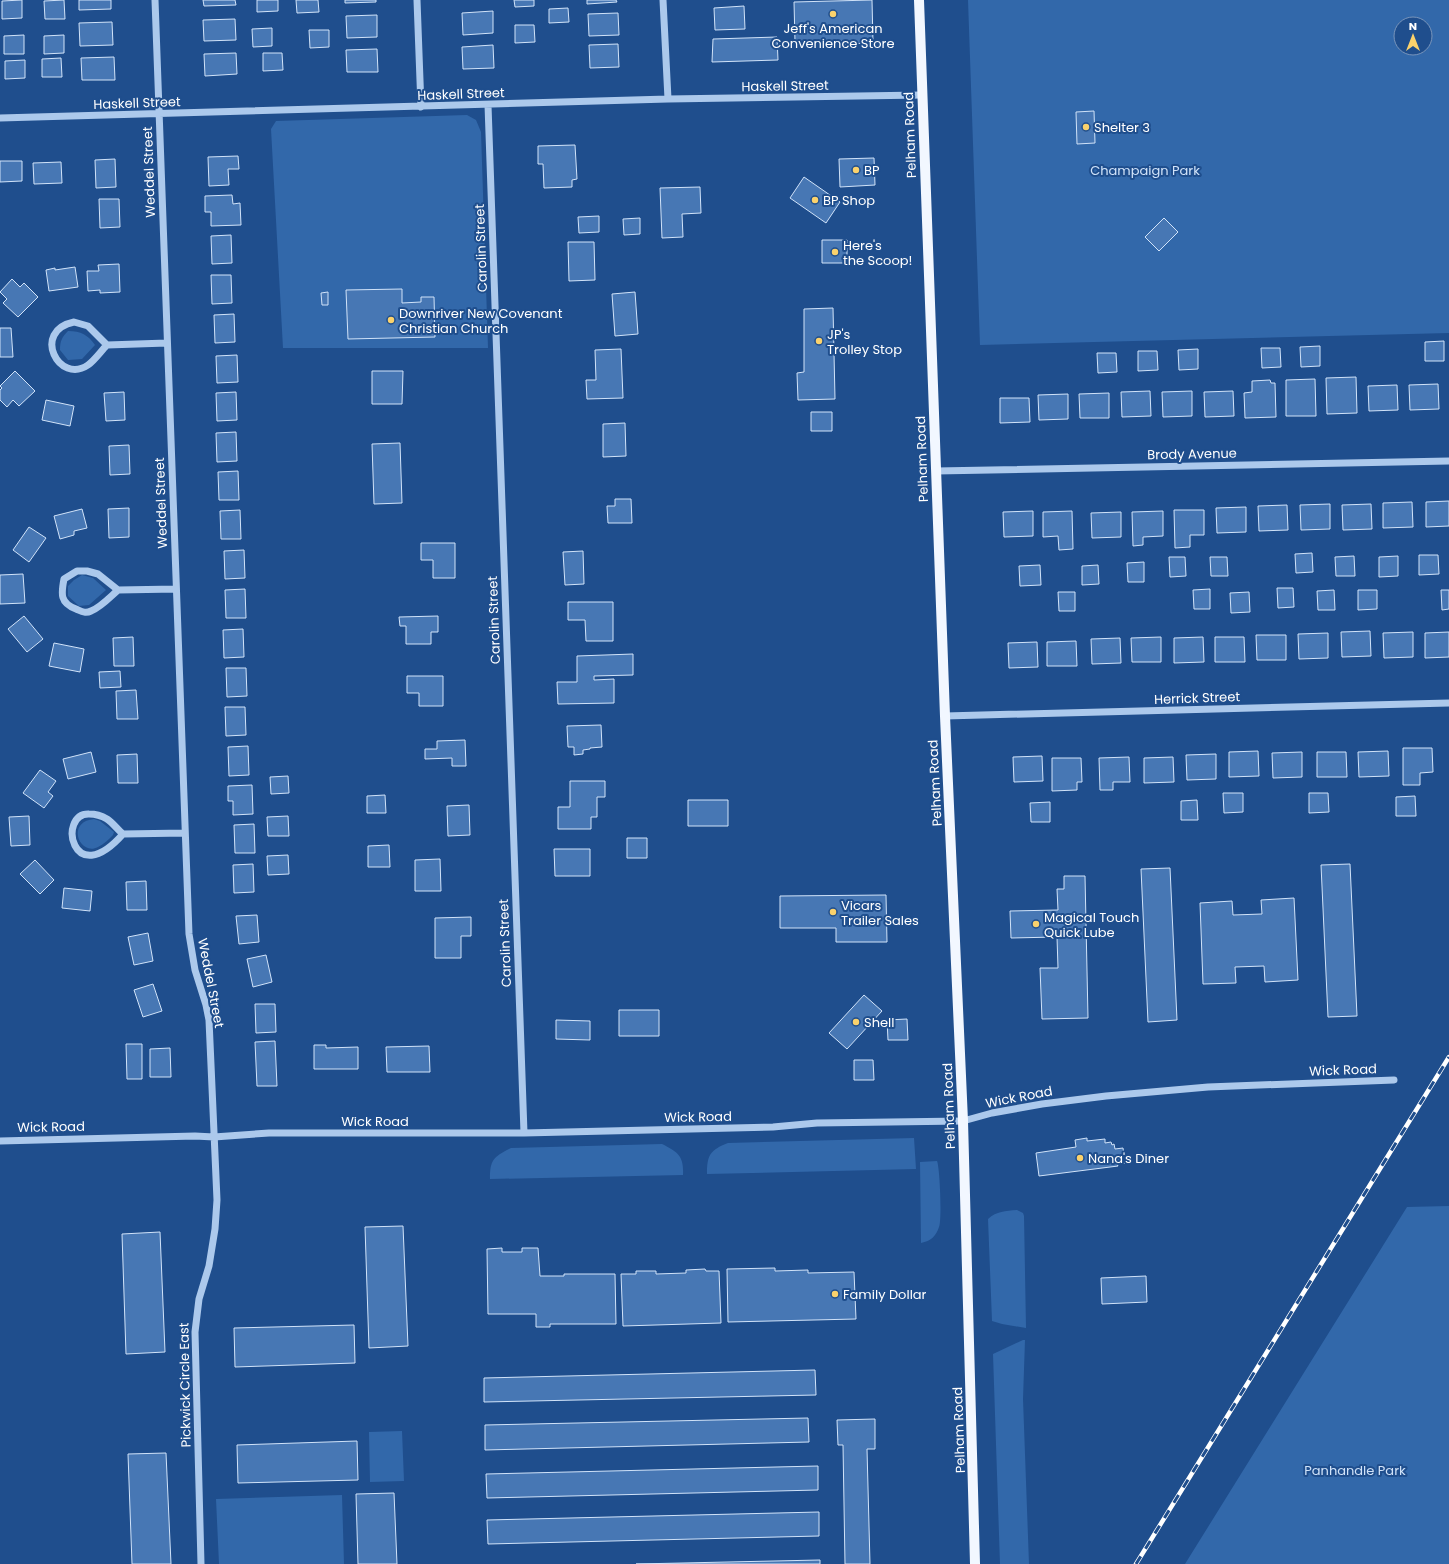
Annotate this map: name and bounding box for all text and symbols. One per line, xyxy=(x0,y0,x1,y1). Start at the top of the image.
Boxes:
marker: Jeff's American Convenience Store xyxy=(828,9,838,19)
north arrow xyxy=(1393,16,1433,56)
text: N xyxy=(1409,18,1417,34)
place label: Jeff's American Convenience Store xyxy=(772,19,894,53)
street label: Haskell Street xyxy=(741,76,829,96)
street label: Haskell Street xyxy=(417,83,505,105)
street label: Pelham Road xyxy=(899,91,921,179)
street label: Haskell Street xyxy=(93,92,181,114)
place label: Shelter 3 xyxy=(1094,118,1150,137)
marker: Shelter 3 xyxy=(1081,122,1091,132)
street label: Weddel Street xyxy=(138,126,160,218)
place label: BP xyxy=(864,161,880,180)
park label: Champaign Park xyxy=(1090,161,1200,180)
marker: BP xyxy=(851,165,861,175)
place label: BP Shop xyxy=(823,191,875,210)
marker: BP Shop xyxy=(810,195,820,205)
street label: Carolin Street xyxy=(470,203,492,292)
place label: Here's the Scoop! xyxy=(843,236,912,270)
marker: Here's the Scoop! xyxy=(830,247,840,257)
place label: Downriver New Covenant Christian Church xyxy=(399,304,563,338)
marker: Downriver New Covenant Christian Church xyxy=(386,315,396,325)
place label: JP's Trolley Stop xyxy=(827,325,902,359)
marker: JP's Trolley Stop xyxy=(814,336,824,346)
street label: Pelham Road xyxy=(911,415,933,503)
street label: Brody Avenue xyxy=(1147,444,1237,464)
street label: Weddel Street xyxy=(150,457,172,549)
street label: Carolin Street xyxy=(483,575,505,664)
street label: Herrick Street xyxy=(1154,687,1241,709)
street label: Pelham Road xyxy=(923,739,947,827)
place label: Vicars Trailer Sales xyxy=(841,896,919,930)
street label: Carolin Street xyxy=(494,898,516,987)
marker: Vicars Trailer Sales xyxy=(828,907,838,917)
place label: Magical Touch Quick Lube xyxy=(1044,908,1139,942)
marker: Magical Touch Quick Lube xyxy=(1031,919,1041,929)
street label: Weddel Street xyxy=(193,936,229,1030)
place label: Shell xyxy=(864,1013,894,1032)
marker: Shell xyxy=(851,1017,861,1027)
street label: Wick Road xyxy=(1309,1059,1377,1081)
street label: Pelham Road xyxy=(938,1062,960,1150)
street label: Wick Road xyxy=(984,1081,1054,1113)
street label: Wick Road xyxy=(664,1107,732,1127)
street label: Wick Road xyxy=(341,1112,409,1131)
street label: Wick Road xyxy=(17,1117,85,1137)
place label: Nana's Diner xyxy=(1088,1149,1169,1168)
marker: Nana's Diner xyxy=(1075,1153,1085,1163)
place label: Family Dollar xyxy=(843,1285,927,1304)
marker: Family Dollar xyxy=(830,1289,840,1299)
street label: Pickwick Circle East xyxy=(174,1322,196,1448)
street label: Pelham Road xyxy=(948,1386,970,1474)
park label: Panhandle Park xyxy=(1304,1461,1406,1480)

